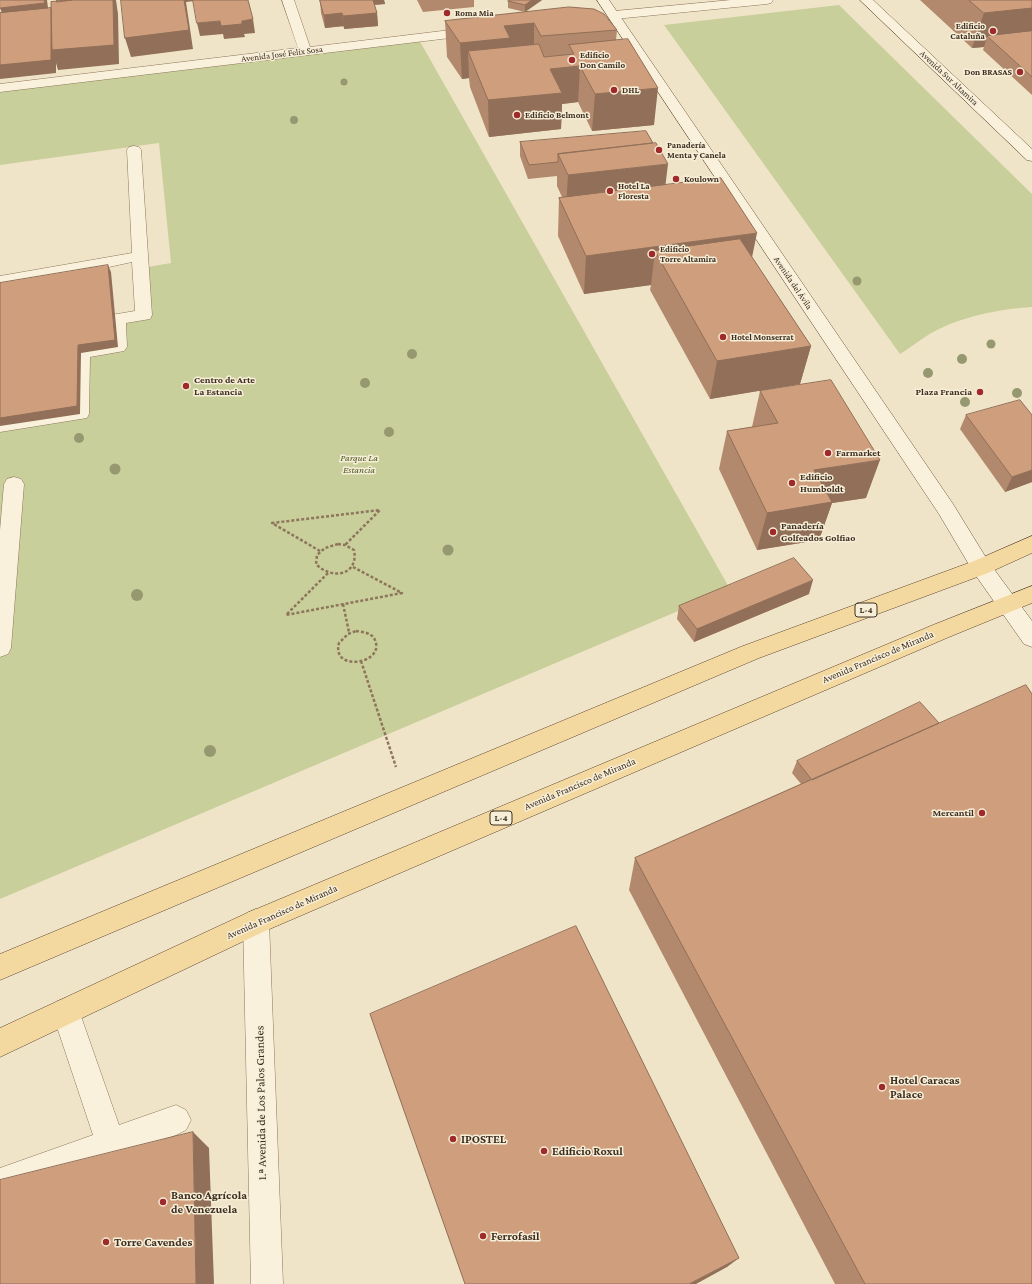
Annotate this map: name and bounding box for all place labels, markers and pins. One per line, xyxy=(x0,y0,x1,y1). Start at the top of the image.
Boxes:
marker: Roma Mia xyxy=(442,8,452,18)
place label: Roma Mia xyxy=(455,8,494,18)
place label: Edificio Cataluña xyxy=(950,21,985,42)
marker: Edificio Cataluña xyxy=(988,26,998,36)
place label: Edificio Don Camilo xyxy=(580,50,625,71)
marker: Edificio Don Camilo xyxy=(567,55,577,65)
place label: Don BRASAS xyxy=(964,67,1012,77)
marker: Don BRASAS xyxy=(1015,67,1025,77)
marker: DHL xyxy=(609,85,619,95)
place label: DHL xyxy=(622,85,639,95)
marker: Edificio Belmont xyxy=(512,110,522,120)
place label: Edificio Belmont xyxy=(525,110,589,120)
place label: Panadería Menta y Canela xyxy=(667,140,726,161)
marker: Panadería Menta y Canela xyxy=(654,145,664,155)
marker: Koulown xyxy=(671,174,681,184)
place label: Koulown xyxy=(684,174,719,184)
place label: Hotel La Floresta xyxy=(618,181,650,202)
marker: Hotel La Floresta xyxy=(605,186,615,196)
place label: Edificio Torre Altamira xyxy=(660,244,716,265)
marker: Edificio Torre Altamira xyxy=(647,249,657,259)
marker: Hotel Monserrat xyxy=(718,332,728,342)
place label: Hotel Monserrat xyxy=(731,332,794,342)
place label: Centro de Arte La Estancia xyxy=(194,374,255,398)
marker: Centro de Arte La Estancia xyxy=(181,381,191,391)
place label: Plaza Francia xyxy=(915,386,972,398)
marker: Plaza Francia xyxy=(975,387,985,397)
place label: Farmarket xyxy=(836,447,881,459)
marker: Farmarket xyxy=(823,448,833,458)
place label: Edificio Humboldt xyxy=(800,471,844,494)
marker: Edificio Humboldt xyxy=(787,478,797,488)
place label: Panadería Golfeados Golfiao xyxy=(781,520,855,544)
marker: Panadería Golfeados Golfiao xyxy=(768,527,778,537)
place label: Mercantil xyxy=(932,807,974,819)
marker: Mercantil xyxy=(977,808,987,818)
place label: Hotel Caracas Palace xyxy=(890,1073,960,1101)
marker: Hotel Caracas Palace xyxy=(877,1082,887,1092)
place label: IPOSTEL xyxy=(461,1132,506,1146)
marker: IPOSTEL xyxy=(448,1134,458,1144)
place label: Edificio Roxul xyxy=(552,1144,623,1158)
marker: Edificio Roxul xyxy=(539,1146,549,1156)
place label: Banco Agrícola de Venezuela xyxy=(171,1188,247,1216)
marker: Banco Agrícola de Venezuela xyxy=(158,1197,168,1207)
place label: Ferrofasil xyxy=(491,1229,540,1243)
marker: Ferrofasil xyxy=(478,1231,488,1241)
place label: Torre Cavendes xyxy=(114,1235,192,1249)
marker: Torre Cavendes xyxy=(101,1237,111,1247)

